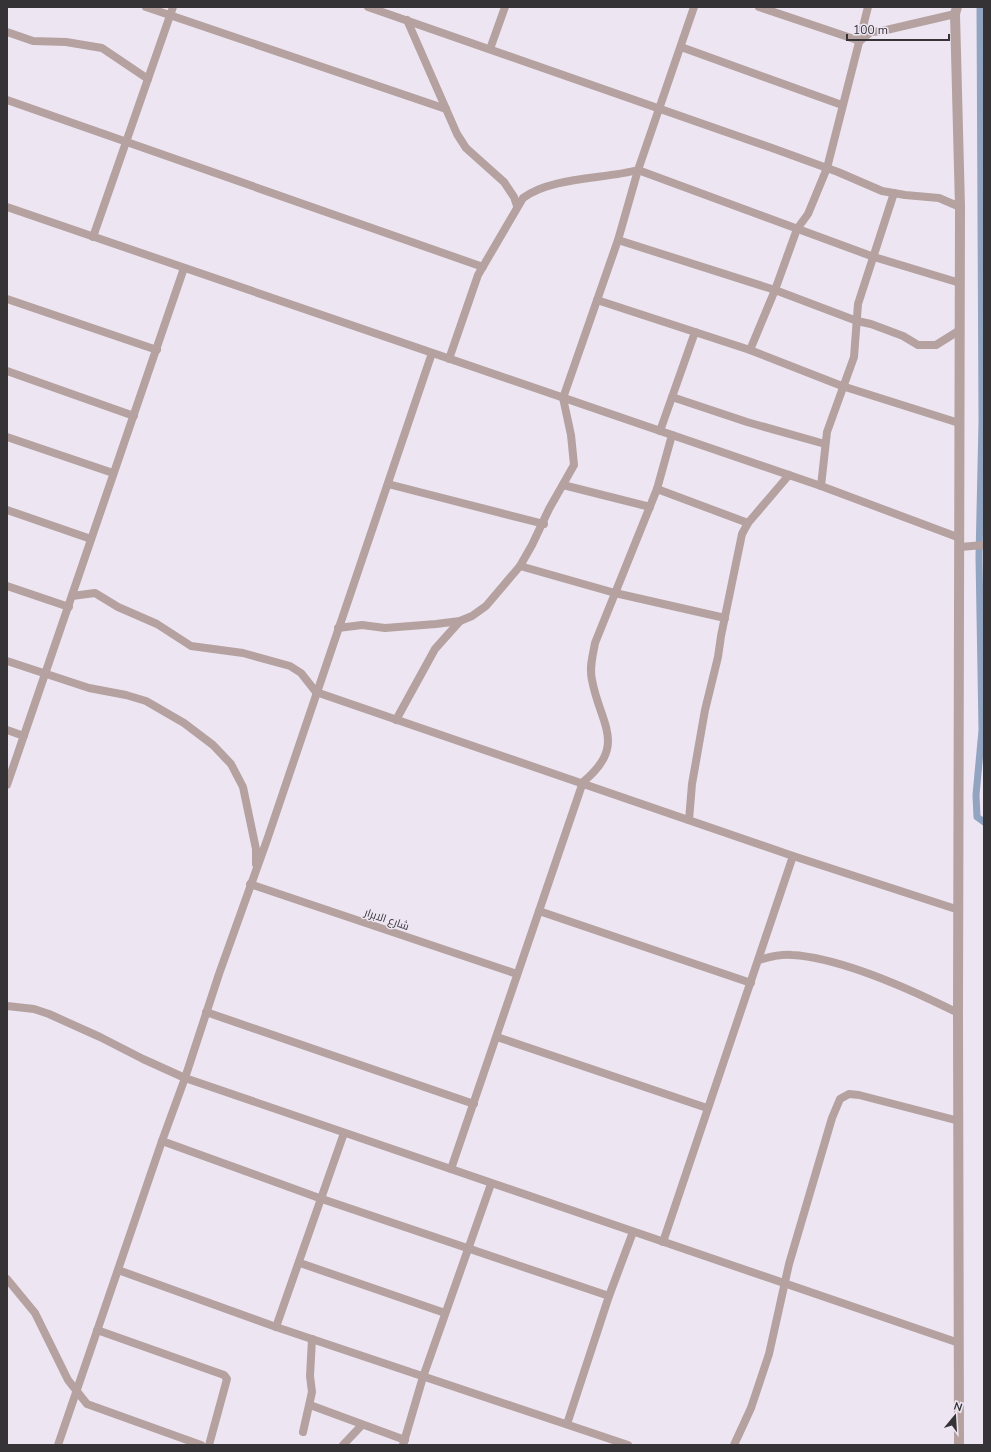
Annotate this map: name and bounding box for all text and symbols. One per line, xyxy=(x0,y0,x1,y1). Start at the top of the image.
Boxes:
scale bar xyxy=(847,16,949,42)
text: 100 m xyxy=(853,22,888,38)
street label: شارع الابرار xyxy=(362,905,411,934)
north arrow xyxy=(935,1396,975,1436)
text: N xyxy=(952,1399,964,1415)

